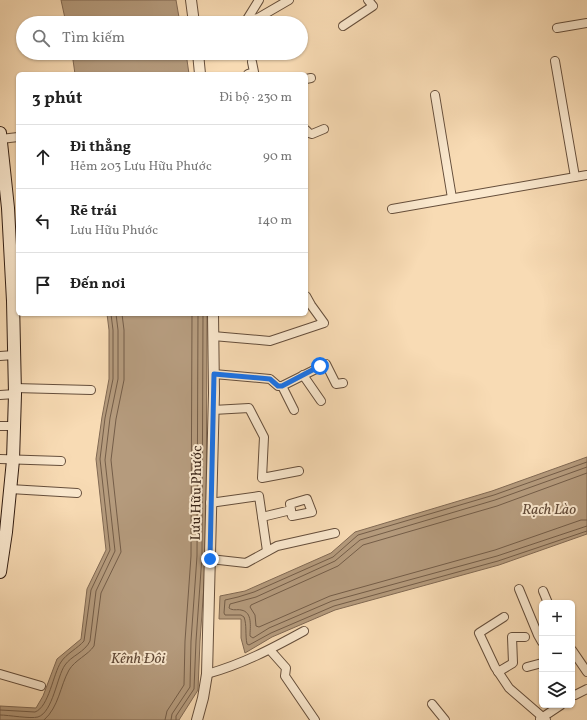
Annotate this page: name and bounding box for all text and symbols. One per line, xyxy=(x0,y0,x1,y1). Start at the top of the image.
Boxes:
search box xyxy=(16,16,308,60)
icon: search xyxy=(30,27,52,49)
text: Tìm kiếm xyxy=(62,28,125,49)
text: 3 phút xyxy=(32,87,82,110)
text: Đi bộ · 230 m xyxy=(219,89,292,107)
text: Đi thẳng xyxy=(70,137,131,158)
icon: ahead xyxy=(32,146,54,168)
text: 90 m xyxy=(263,148,292,166)
text: Hẻm 203 Lưu Hữu Phước xyxy=(70,158,212,176)
text: Rẽ trái xyxy=(70,201,117,222)
icon: left xyxy=(32,210,54,232)
text: 140 m xyxy=(258,212,292,230)
text: Lưu Hữu Phước xyxy=(70,222,158,240)
icon: arrive xyxy=(32,274,54,296)
text: Đến nơi xyxy=(70,274,126,295)
route start xyxy=(311,357,329,375)
street label: Lưu Hữu Phước xyxy=(187,445,207,541)
water label: Rạch Lào xyxy=(522,500,576,521)
route end xyxy=(201,550,219,568)
map controls xyxy=(539,600,575,708)
button: + xyxy=(539,600,575,636)
button: − xyxy=(539,636,575,672)
water label: Kênh Đôi xyxy=(111,649,165,670)
button: layers xyxy=(539,672,575,708)

